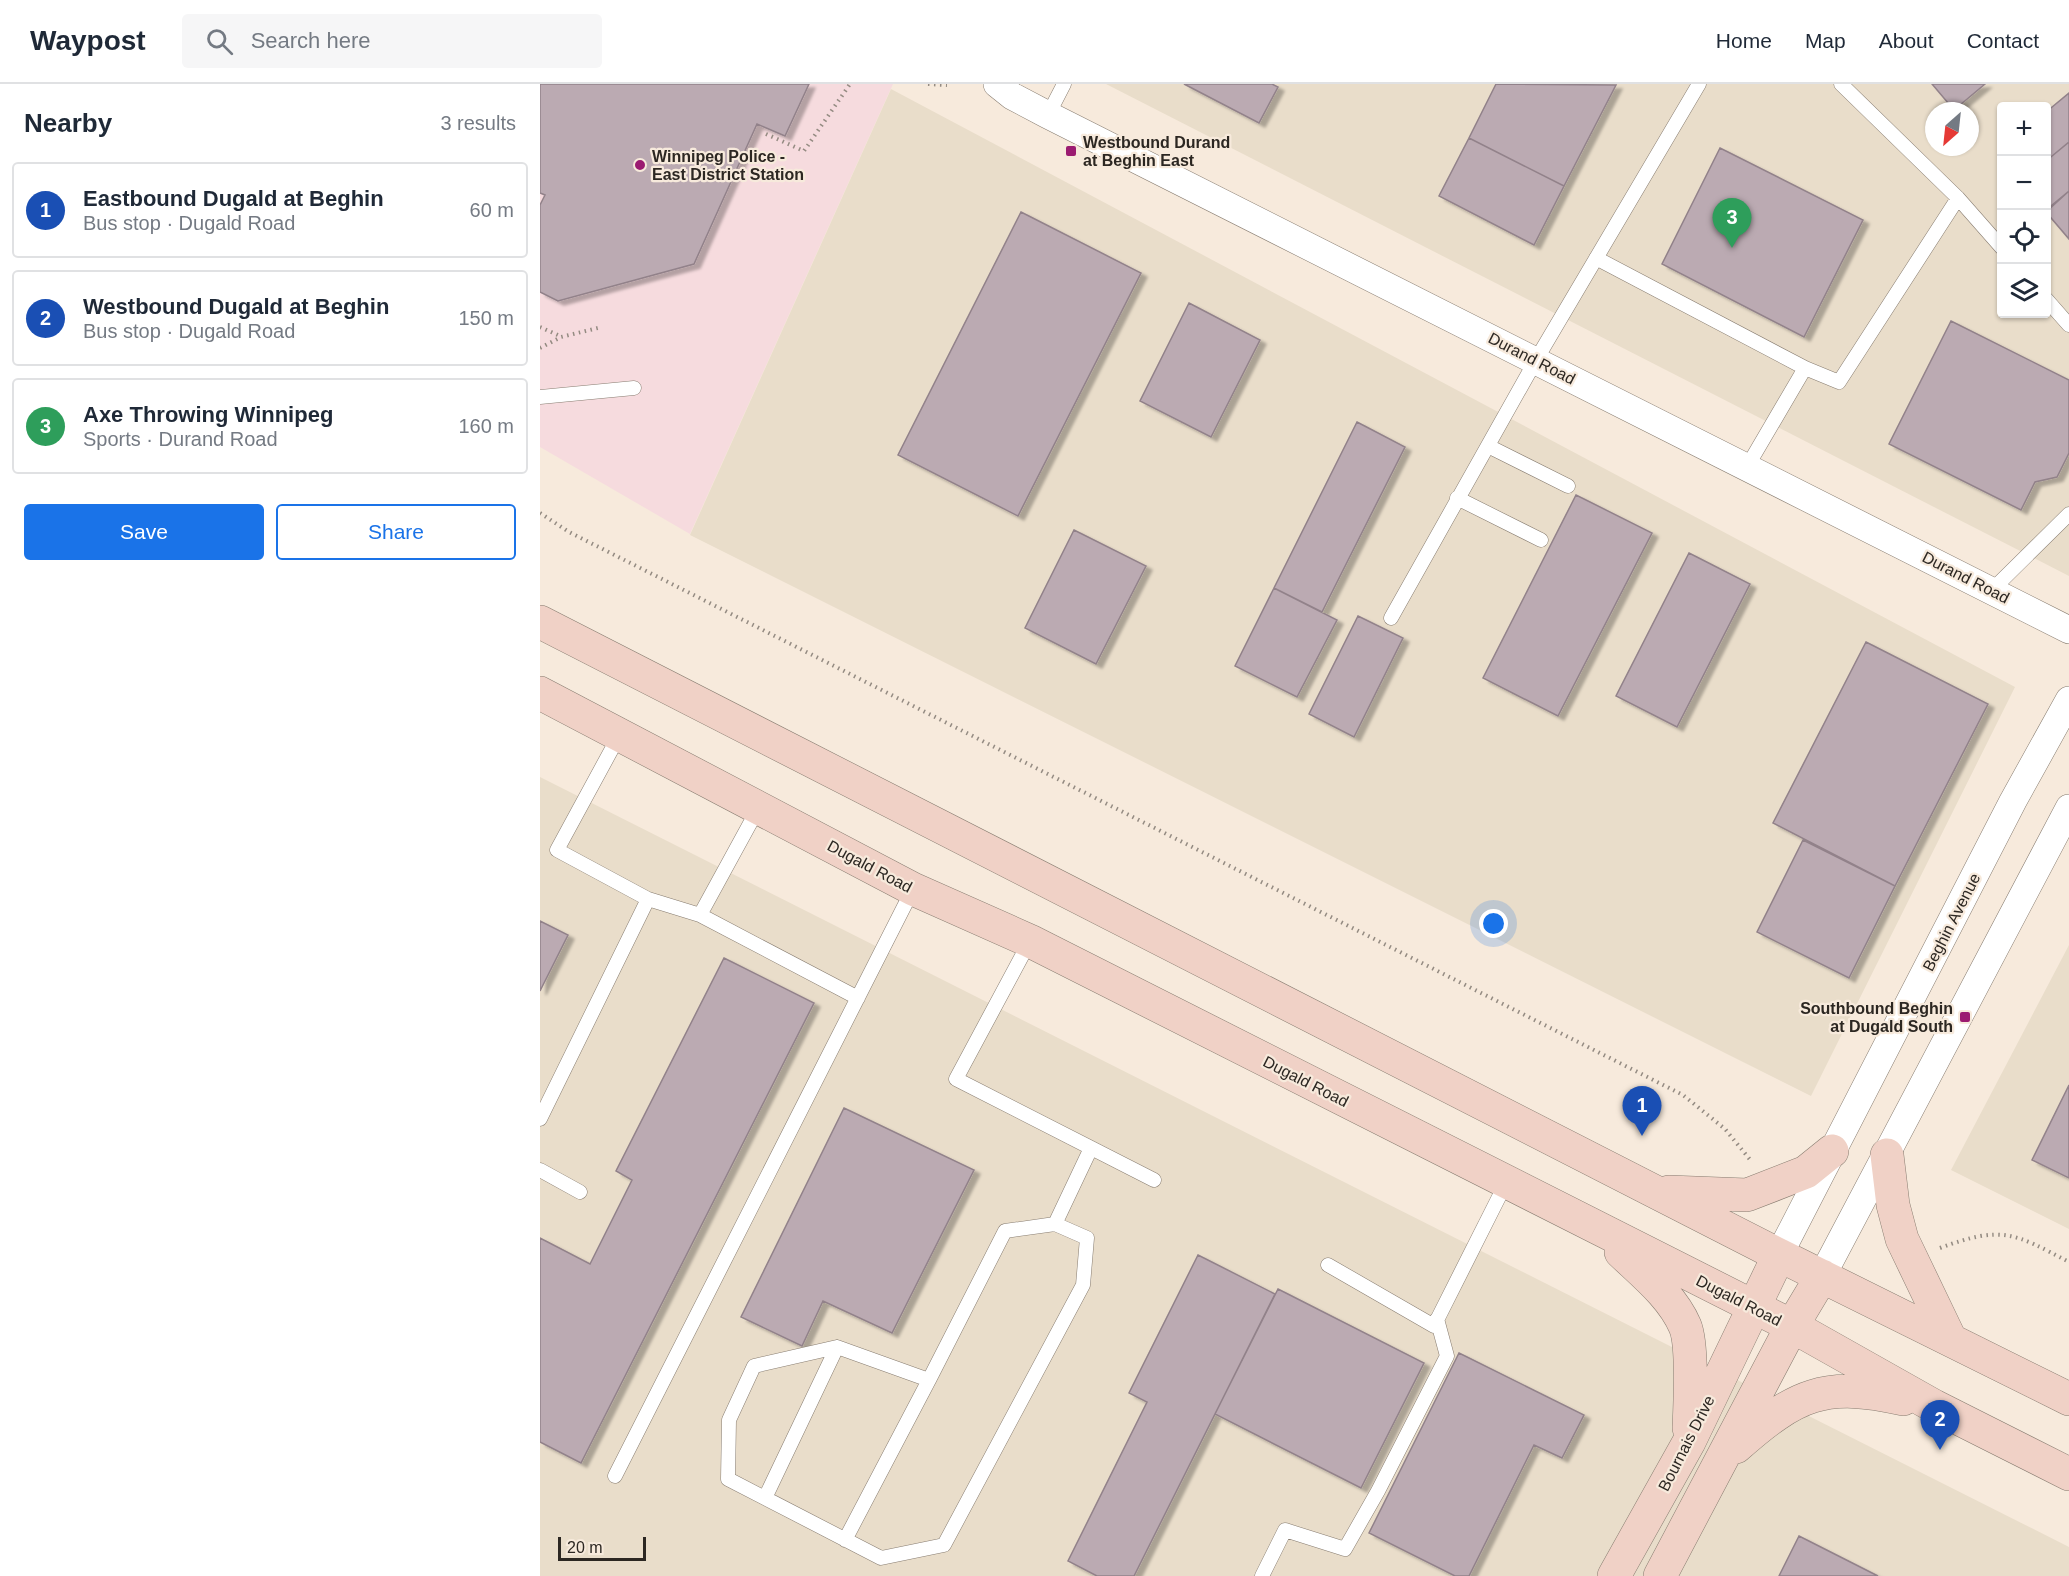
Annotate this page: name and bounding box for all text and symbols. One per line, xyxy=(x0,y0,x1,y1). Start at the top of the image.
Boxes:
search box xyxy=(182,14,602,68)
text: Waypost xyxy=(30,25,146,56)
icon: search xyxy=(203,25,236,58)
text: Search here xyxy=(251,28,371,53)
text: Home xyxy=(1716,29,1772,52)
text: Map xyxy=(1805,29,1846,52)
text: About xyxy=(1879,29,1934,52)
text: Contact xyxy=(1967,29,2039,52)
north arrow xyxy=(1925,102,1979,156)
map controls xyxy=(1997,102,2051,318)
button: + xyxy=(1997,102,2051,156)
text: Nearby xyxy=(24,108,112,138)
text: 3 results xyxy=(440,112,516,134)
place label: Westbound Durand at Beghin East xyxy=(1083,134,1230,169)
marker: Westbound Durand at Beghin East xyxy=(1064,144,1078,158)
place label: Winnipeg Police - East District Station xyxy=(652,148,804,183)
button: − xyxy=(1997,156,2051,210)
marker: Winnipeg Police - East District Station xyxy=(633,158,647,172)
text: Eastbound Dugald at Beghin xyxy=(83,186,384,211)
pin: 3 xyxy=(1712,198,1752,248)
text: 1 xyxy=(40,199,51,221)
text: 60 m xyxy=(470,199,514,221)
button: locate xyxy=(1997,210,2051,264)
text: Bus stop · Dugald Road xyxy=(83,212,295,234)
button: layers xyxy=(1997,264,2051,318)
text: Westbound Dugald at Beghin xyxy=(83,294,389,319)
text: 2 xyxy=(40,307,51,329)
text: 150 m xyxy=(458,307,514,329)
text: Bus stop · Dugald Road xyxy=(83,320,295,342)
street label: Durand Road xyxy=(1486,329,1578,388)
text: Axe Throwing Winnipeg xyxy=(83,402,333,427)
text: 3 xyxy=(40,415,51,437)
text: 160 m xyxy=(458,415,514,437)
text: Sports · Durand Road xyxy=(83,428,278,450)
button: Save xyxy=(24,504,264,560)
button: Share xyxy=(276,504,516,560)
street label: Durand Road xyxy=(1920,548,2012,607)
street label: Dugald Road xyxy=(825,837,915,896)
street label: Beghin Avenue xyxy=(1920,870,1983,974)
your location xyxy=(1479,909,1508,938)
place label: Southbound Beghin at Dugald South xyxy=(1800,1000,1953,1035)
marker: Southbound Beghin at Dugald South xyxy=(1958,1010,1972,1024)
street label: Dugald Road xyxy=(1260,1053,1351,1110)
pin: 1 xyxy=(1622,1086,1662,1136)
street label: Dugald Road xyxy=(1693,1272,1784,1329)
street label: Bournais Drive xyxy=(1655,1393,1718,1494)
pin: 2 xyxy=(1920,1400,1960,1450)
scale bar xyxy=(558,1534,646,1562)
text: 20 m xyxy=(567,1539,603,1556)

